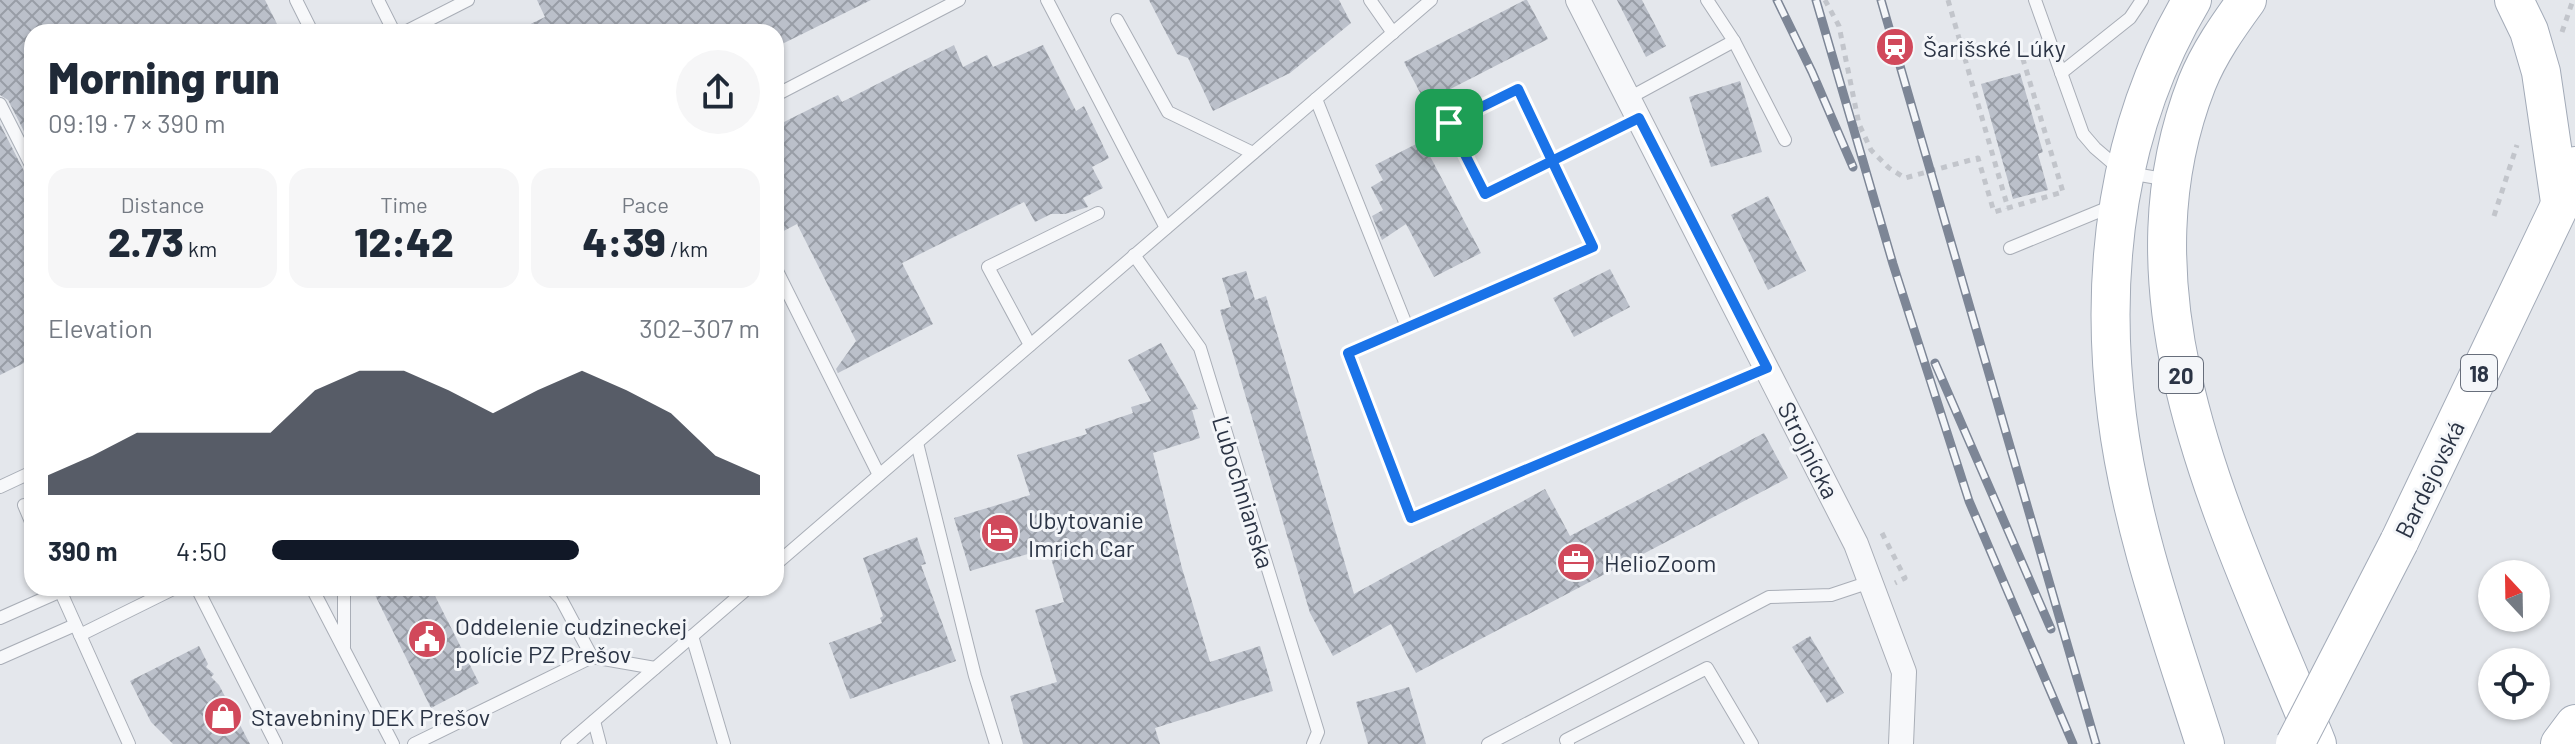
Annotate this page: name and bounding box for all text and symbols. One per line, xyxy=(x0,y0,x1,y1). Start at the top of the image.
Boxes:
station icon: Šarišské Lúky xyxy=(1874,26,1916,68)
place label: Šarišské Lúky xyxy=(1923,33,2066,62)
text: Morning run xyxy=(48,50,280,103)
button: share xyxy=(676,50,760,134)
pin xyxy=(1415,89,1483,157)
icon: arrive xyxy=(1427,101,1471,145)
text: 09:19 · 7 × 390 m xyxy=(48,107,226,138)
text: Distance xyxy=(121,191,205,217)
text: Time xyxy=(380,191,428,217)
text: Pace xyxy=(622,191,669,217)
text: 2.73 xyxy=(108,217,184,265)
text: 12:42 xyxy=(354,217,454,265)
text: 4:39 xyxy=(583,217,666,265)
text: km xyxy=(184,235,217,261)
text: /km xyxy=(666,235,708,261)
text: Elevation xyxy=(48,312,153,343)
text: 302–307 m xyxy=(639,312,760,343)
road number: 18 xyxy=(2461,355,2497,391)
road number: 20 xyxy=(2159,357,2203,393)
street label: Strojnícka xyxy=(1772,397,1846,503)
street label: Ľubochnianska xyxy=(1207,412,1281,572)
street label: Bardejovská xyxy=(2388,416,2470,542)
place label: Ubytovanie Imrich Car xyxy=(1028,505,1144,562)
hotel icon: Ubytovanie Imrich Car xyxy=(979,512,1021,554)
text: 390 m xyxy=(48,535,118,566)
text: 4:50 xyxy=(176,535,227,566)
office icon: HelioZoom xyxy=(1555,541,1597,583)
place label: HelioZoom xyxy=(1604,548,1716,577)
north arrow xyxy=(2478,560,2550,632)
map controls xyxy=(2478,560,2550,720)
place label: Oddelenie cudzineckej polície PZ Prešov xyxy=(455,611,687,668)
public building icon: Oddelenie cudzineckej polície PZ Prešov xyxy=(406,618,448,660)
button: locate xyxy=(2478,648,2550,720)
shop icon: Stavebniny DEK Prešov xyxy=(202,695,244,737)
place label: Stavebniny DEK Prešov xyxy=(251,702,490,731)

